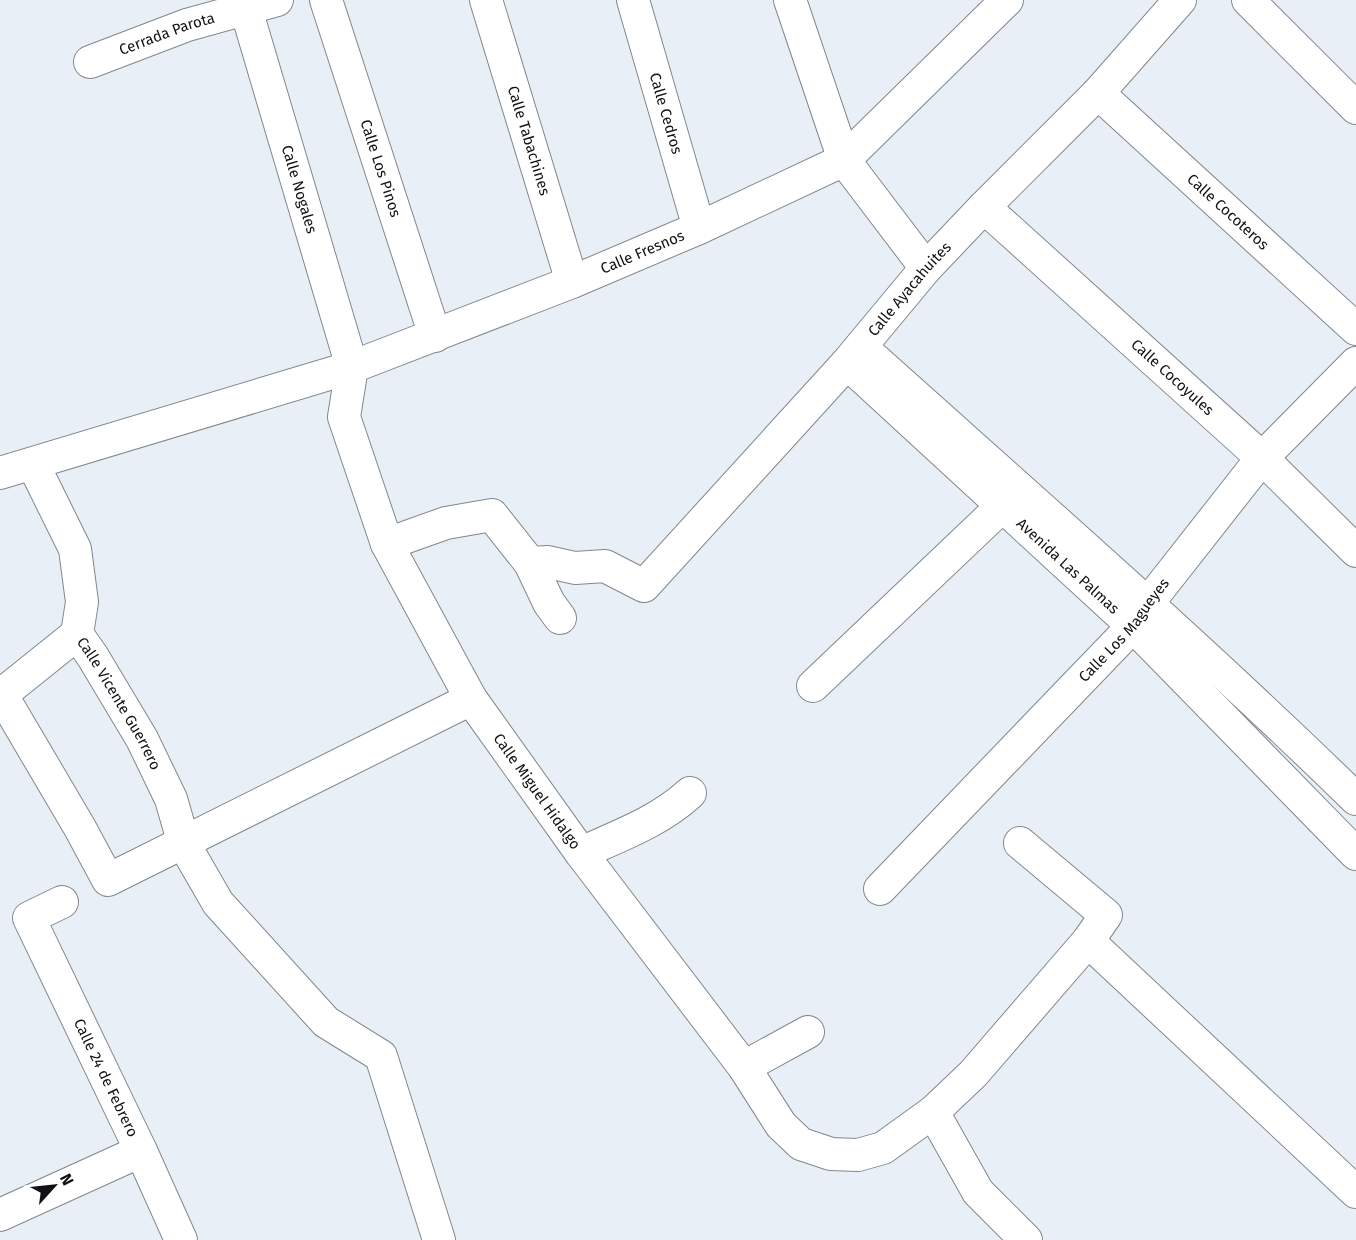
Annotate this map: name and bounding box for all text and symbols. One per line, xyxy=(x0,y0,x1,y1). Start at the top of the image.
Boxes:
street label: Cerrada Parota xyxy=(117,9,217,59)
street label: Calle Cedros xyxy=(646,71,686,156)
street label: Calle Tabachines xyxy=(504,84,554,198)
street label: Calle Los Pinos xyxy=(356,117,405,219)
street label: Calle Nogales xyxy=(278,143,321,236)
street label: Calle Cocoteros xyxy=(1183,170,1272,254)
street label: Calle Fresnos xyxy=(598,226,687,278)
street label: Calle Ayacahuites xyxy=(864,238,955,340)
street label: Calle Cocoyules xyxy=(1127,335,1218,419)
street label: Avenida Las Palmas xyxy=(1013,514,1123,618)
street label: Calle Los Magueyes xyxy=(1075,575,1173,686)
street label: Calle Vicente Guerrero xyxy=(73,634,165,773)
street label: Calle Miguel Hidalgo xyxy=(490,730,585,853)
street label: Calle 24 de Febrero xyxy=(70,1016,142,1140)
north arrow xyxy=(24,1156,84,1216)
text: N xyxy=(56,1170,78,1188)

